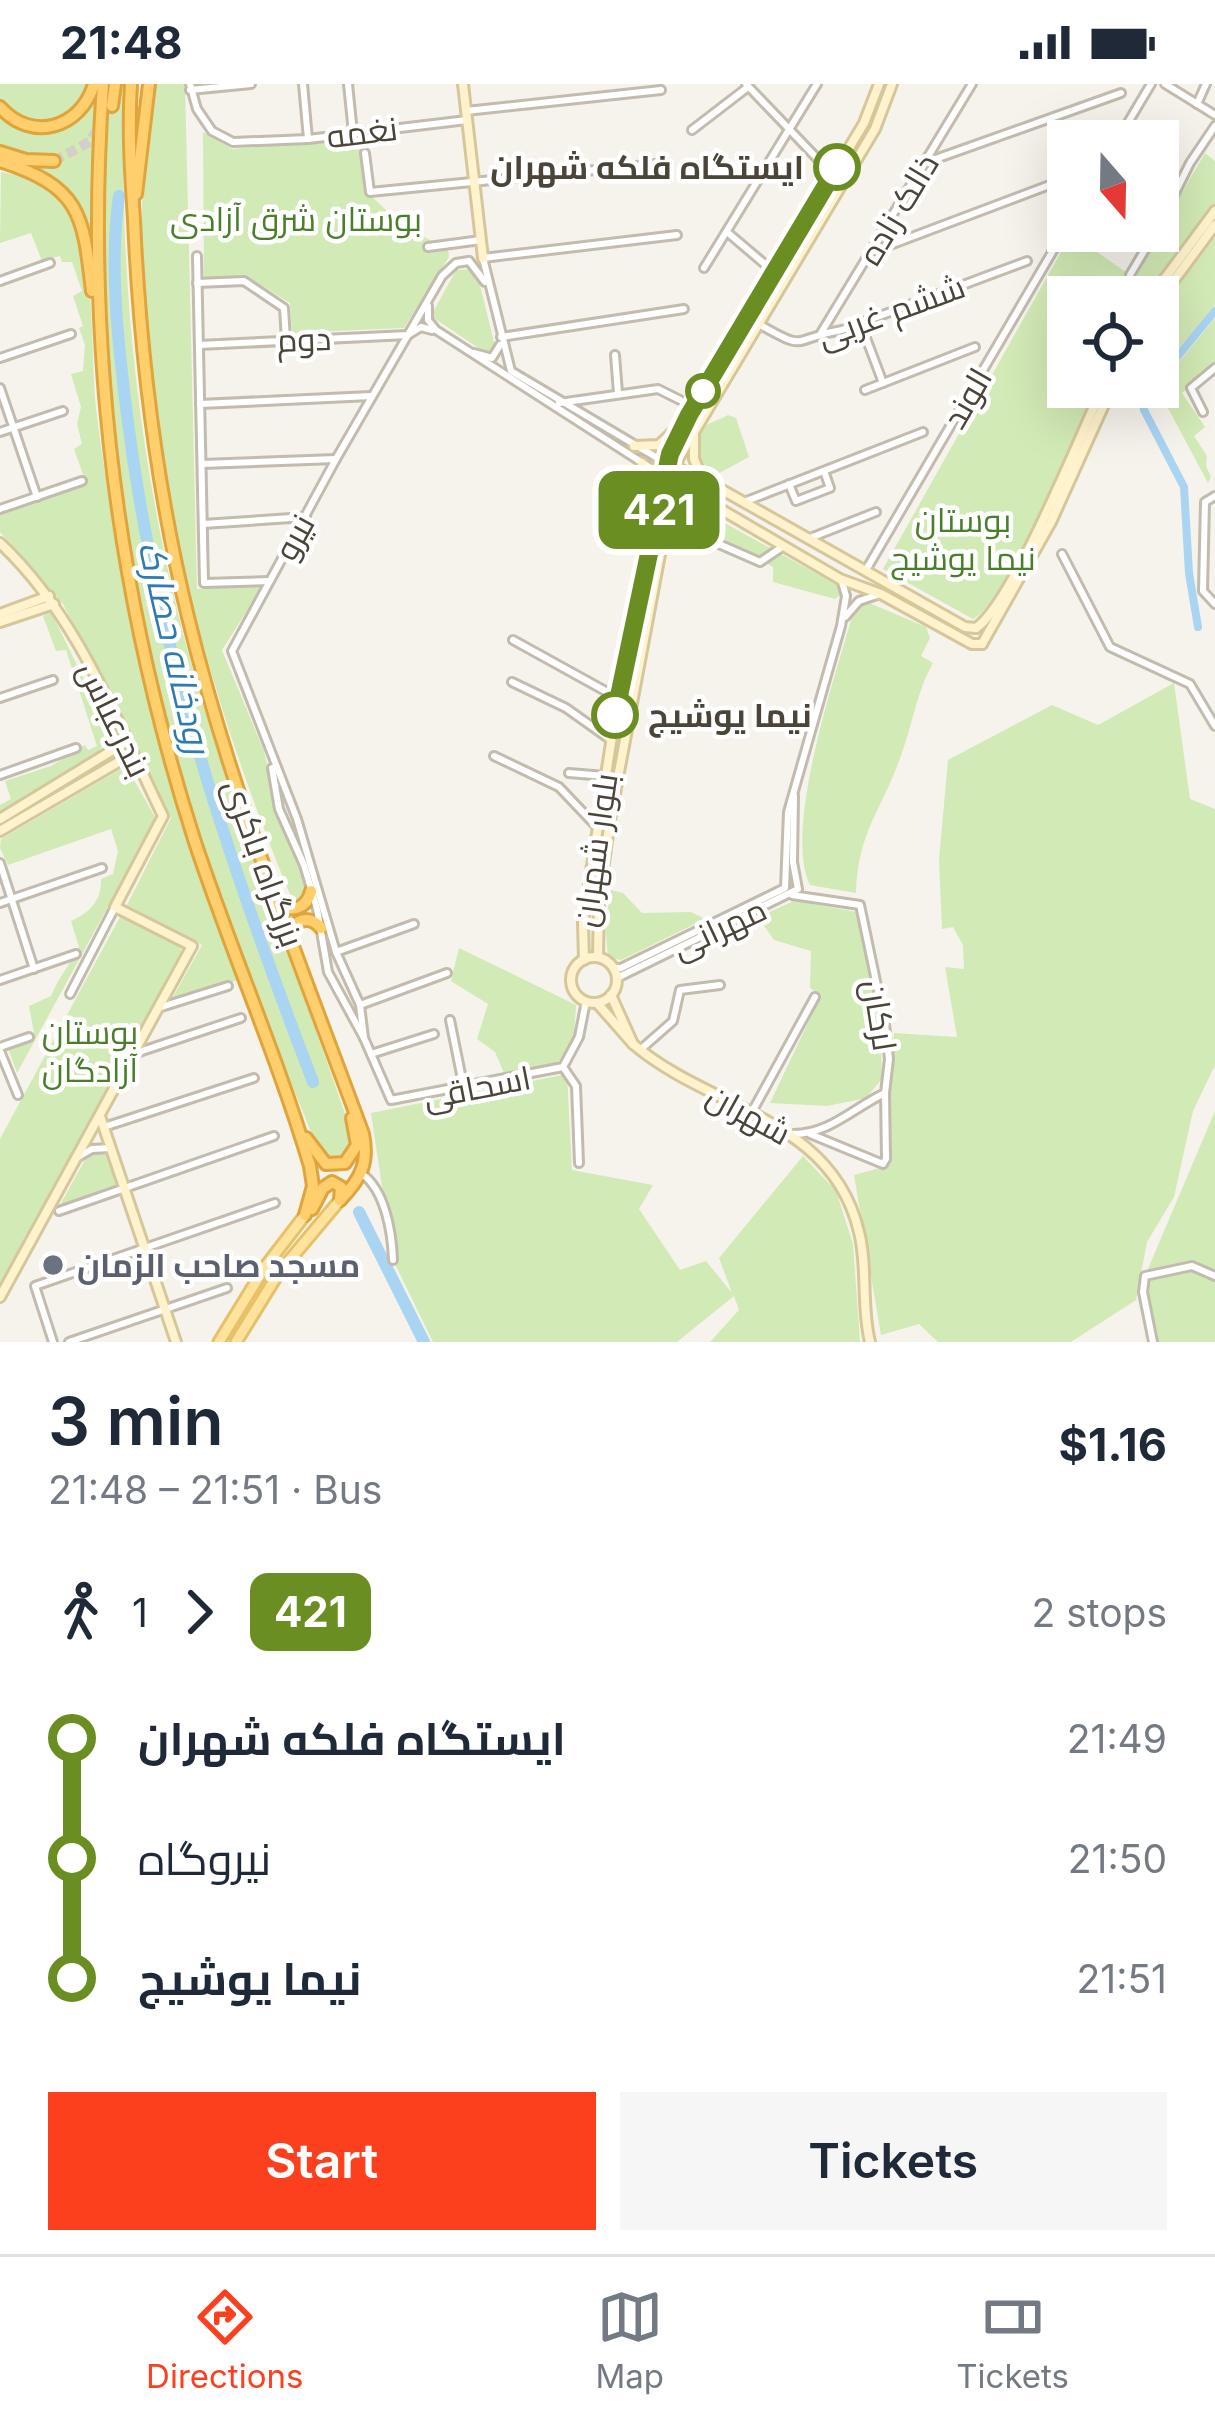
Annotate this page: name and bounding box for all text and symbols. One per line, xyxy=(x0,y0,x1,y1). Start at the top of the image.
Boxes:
text: 21:48 xyxy=(60,15,183,70)
street label: نغمه xyxy=(324,108,400,156)
north arrow xyxy=(1047,120,1179,252)
map controls xyxy=(1047,120,1179,408)
marker: ایستگاه فلکه شهران xyxy=(815,145,859,189)
street label: ذالک زاده xyxy=(849,146,947,272)
place label: ایستگاه فلکه شهران xyxy=(490,147,804,188)
park label: بوستان شرق آزادی xyxy=(170,199,422,240)
street label: ششم غربی xyxy=(812,266,971,359)
button: locate xyxy=(1047,276,1179,408)
street label: دوم xyxy=(276,318,332,363)
street label: الوند xyxy=(934,361,1000,435)
unlabelled marker xyxy=(687,375,719,407)
line badge: 421 xyxy=(590,471,728,549)
text: 421 xyxy=(623,484,695,535)
park label: بوستان نیما یوشیج xyxy=(890,500,1036,581)
street label: نیرو xyxy=(265,507,323,567)
water label: رودخانه حصارک xyxy=(129,537,221,760)
street label: بندرعباس xyxy=(69,655,160,784)
marker: نیما یوشیج xyxy=(593,693,637,737)
place label: نیما یوشیج xyxy=(648,695,812,738)
street label: بلوار شهران xyxy=(564,771,626,929)
street label: بزرگراه باکری xyxy=(215,774,313,952)
street label: مهرانی xyxy=(665,889,773,968)
street label: لرکان xyxy=(855,977,905,1053)
park label: بوستان آزادگان xyxy=(42,1012,138,1090)
street label: اسحاقی xyxy=(420,1057,534,1118)
street label: شهران xyxy=(700,1075,798,1153)
place label: مسجد صاحب الزمان xyxy=(77,1245,360,1285)
marker: مسجد صاحب الزمان xyxy=(40,1252,66,1278)
text: 3 min xyxy=(48,1381,224,1461)
text: $1.16 xyxy=(1059,1417,1167,1472)
text: 21:48 – 21:51 · Bus xyxy=(48,1466,382,1513)
icon: walk xyxy=(48,1579,114,1645)
icon: forward xyxy=(166,1579,232,1645)
text: 421 xyxy=(274,1586,347,1637)
text: 1 xyxy=(132,1589,148,1636)
text: 2 stops xyxy=(1031,1589,1167,1636)
text: ایستگاه فلکه شهران xyxy=(138,1711,566,1766)
text: 21:49 xyxy=(1067,1715,1167,1762)
text: نیروگاه xyxy=(138,1831,271,1886)
text: 21:50 xyxy=(1068,1835,1167,1882)
text: نیما یوشیج xyxy=(138,1951,361,2006)
text: 21:51 xyxy=(1077,1955,1167,2002)
button: Start xyxy=(48,2092,596,2230)
button: Tickets xyxy=(620,2092,1167,2230)
tab: Directions xyxy=(146,2284,303,2396)
tab: Map xyxy=(596,2284,664,2396)
tab: Tickets xyxy=(956,2284,1069,2396)

